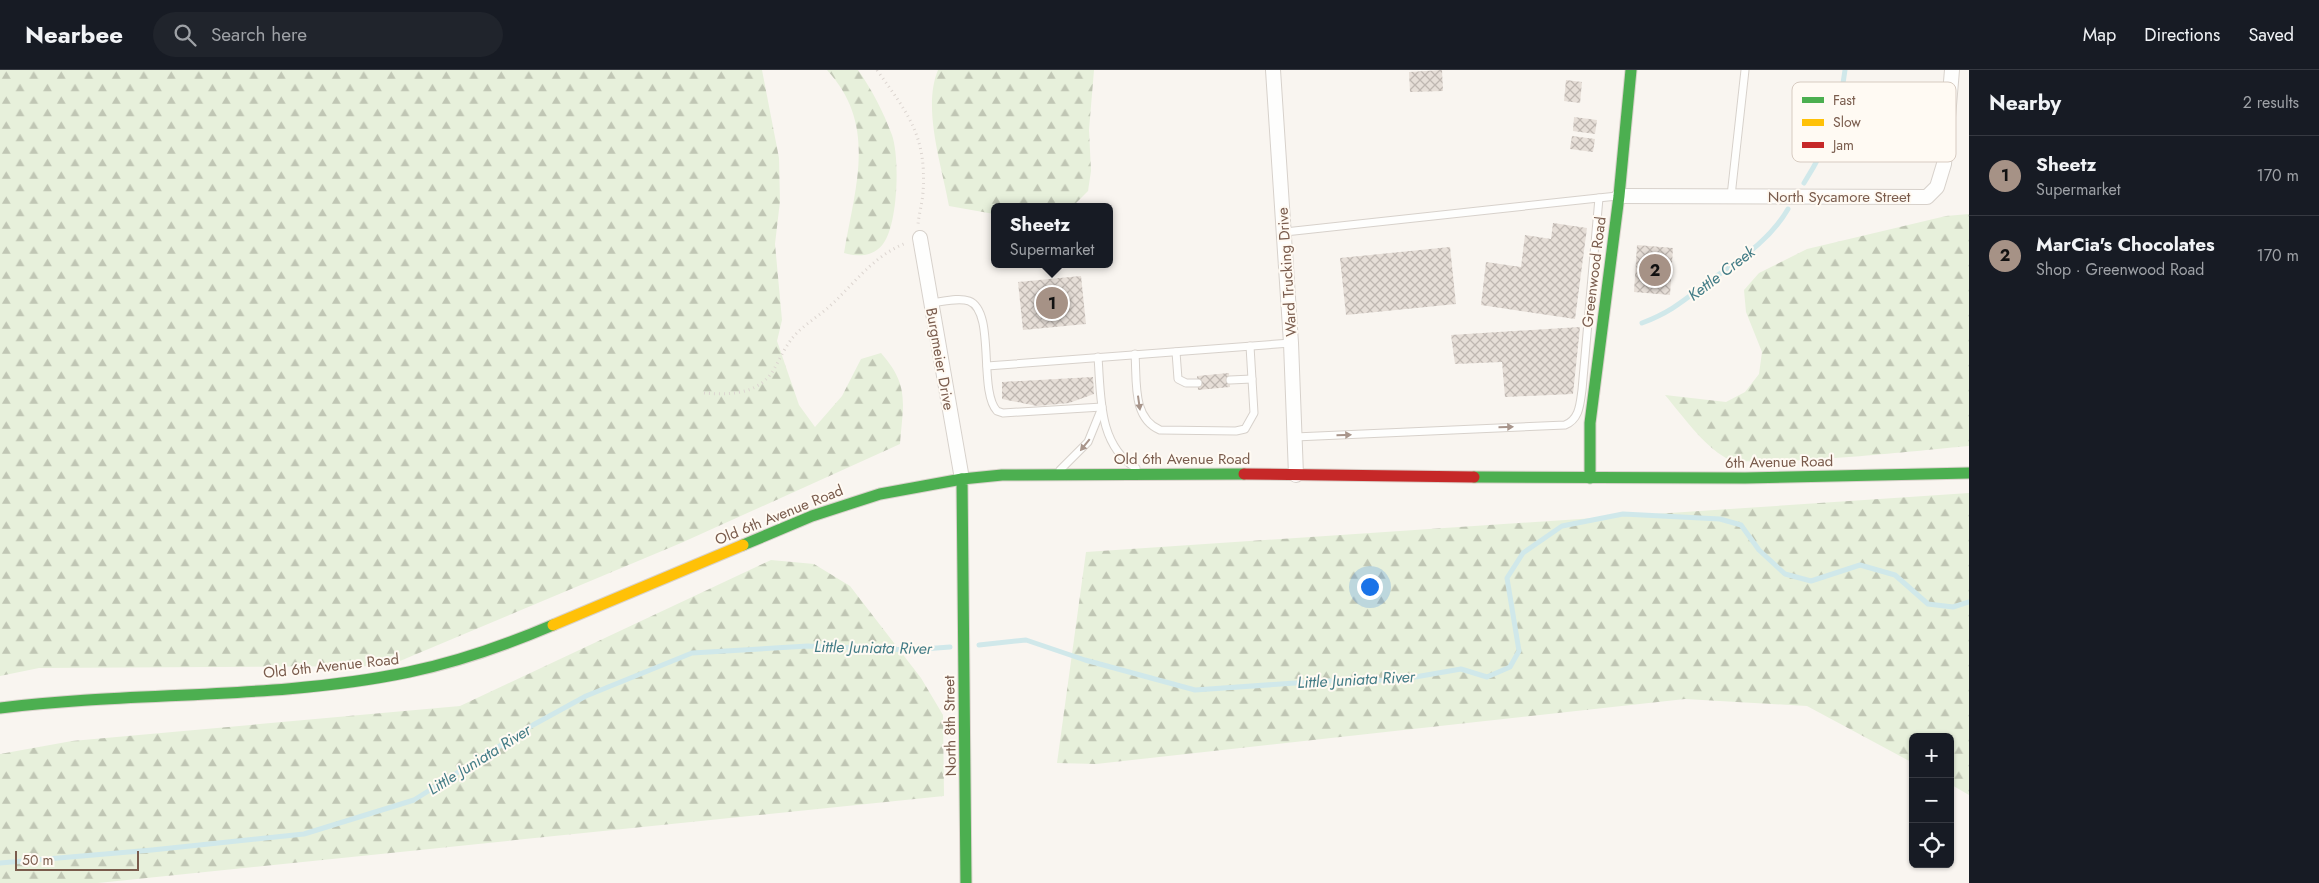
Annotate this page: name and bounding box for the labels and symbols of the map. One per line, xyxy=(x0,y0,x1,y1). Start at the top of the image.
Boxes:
legend xyxy=(1792,82,1956,162)
text: Fast xyxy=(1833,90,1856,110)
text: Slow xyxy=(1833,112,1861,132)
text: Jam xyxy=(1831,135,1854,155)
street label: North Sycamore Street xyxy=(1768,186,1911,208)
street label: Ward Trucking Drive xyxy=(1271,206,1302,337)
street label: Greenwood Road xyxy=(1576,215,1612,329)
water label: Kettle Creek xyxy=(1683,240,1761,306)
pin: 2 xyxy=(1639,251,1671,289)
pin: 1 xyxy=(1036,284,1068,322)
street label: Burgmeier Drive xyxy=(920,306,960,412)
one-way arrow xyxy=(1135,395,1143,411)
one-way arrow xyxy=(1498,423,1514,431)
one-way arrow xyxy=(1336,430,1352,438)
one-way arrow xyxy=(1079,438,1090,451)
street label: Old 6th Avenue Road xyxy=(1114,448,1250,470)
street label: 6th Avenue Road xyxy=(1725,450,1833,474)
street label: Old 6th Avenue Road xyxy=(712,479,846,551)
your location xyxy=(1357,574,1383,600)
water label: Little Juniata River xyxy=(814,635,934,660)
street label: Old 6th Avenue Road xyxy=(262,648,400,684)
water label: Little Juniata River xyxy=(1297,665,1417,694)
street label: North 8th Street xyxy=(938,675,962,777)
water label: Little Juniata River xyxy=(423,718,537,800)
scale bar xyxy=(15,848,139,871)

